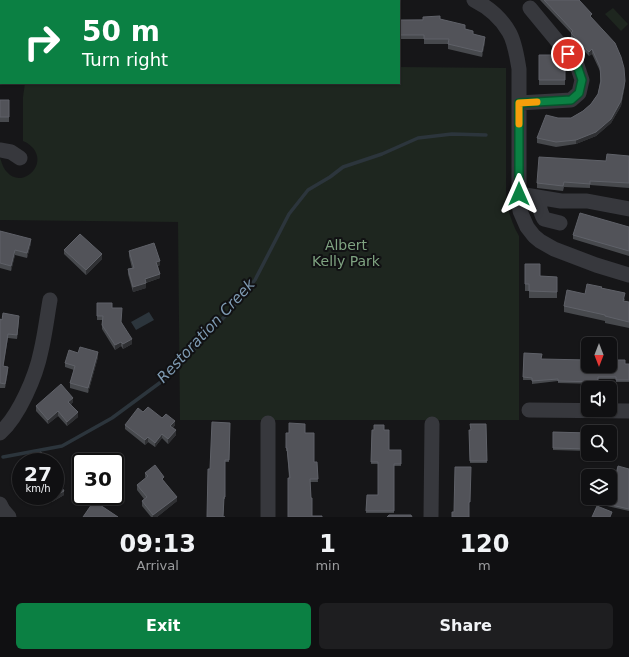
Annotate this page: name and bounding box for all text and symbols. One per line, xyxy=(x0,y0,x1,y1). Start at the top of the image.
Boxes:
text: 50 m xyxy=(82,15,160,48)
icon: right xyxy=(16,16,68,68)
pin xyxy=(551,37,585,71)
icon: arrive xyxy=(557,43,579,65)
text: Turn right xyxy=(82,49,168,70)
position arrow xyxy=(498,173,540,215)
park label: Albert Kelly Park xyxy=(312,237,381,269)
water label: Restoration Creek xyxy=(153,274,260,387)
north arrow xyxy=(581,337,617,373)
map controls xyxy=(581,337,617,505)
button: sound xyxy=(581,381,617,417)
button: search xyxy=(581,425,617,461)
speed limit sign: 30 xyxy=(72,453,124,505)
text: 27 xyxy=(24,462,52,486)
button: layers xyxy=(581,469,617,505)
text: km/h xyxy=(25,483,51,494)
text: 09:13 xyxy=(119,530,196,558)
text: 1 xyxy=(319,530,336,558)
text: 120 xyxy=(459,530,509,558)
text: Arrival xyxy=(137,558,179,573)
text: min xyxy=(315,558,340,573)
text: m xyxy=(478,558,491,573)
button: Exit xyxy=(16,603,311,649)
button: Share xyxy=(319,603,613,649)

